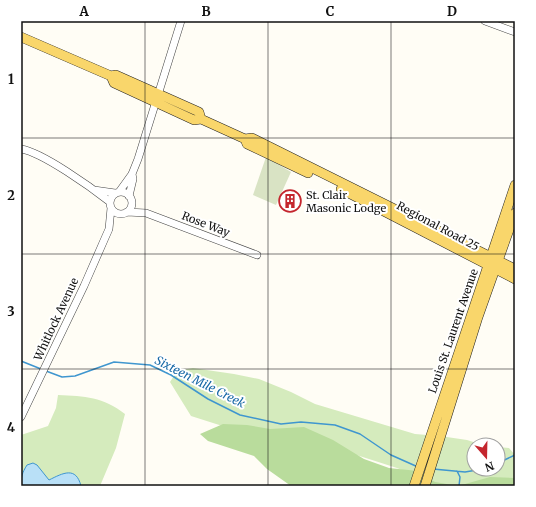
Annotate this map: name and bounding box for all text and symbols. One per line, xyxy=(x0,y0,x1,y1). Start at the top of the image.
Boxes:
text: A xyxy=(78,3,89,20)
text: B xyxy=(201,3,211,20)
text: C xyxy=(326,3,335,20)
text: D xyxy=(447,3,457,20)
text: 1 xyxy=(8,71,14,88)
text: 2 xyxy=(7,187,15,204)
building icon: St. Clair Masonic Lodge xyxy=(277,188,303,214)
place label: St. Clair Masonic Lodge xyxy=(306,188,386,215)
street label: Regional Road 25 xyxy=(394,198,482,254)
street label: Rose Way xyxy=(180,208,233,240)
street label: Louis St. Laurent Avenue xyxy=(425,267,481,395)
street label: Whitlock Avenue xyxy=(30,275,81,364)
text: 3 xyxy=(7,303,15,320)
water label: Sixteen Mile Creek xyxy=(153,352,248,411)
text: 4 xyxy=(7,419,16,436)
north arrow xyxy=(466,437,506,477)
text: N xyxy=(483,458,496,475)

